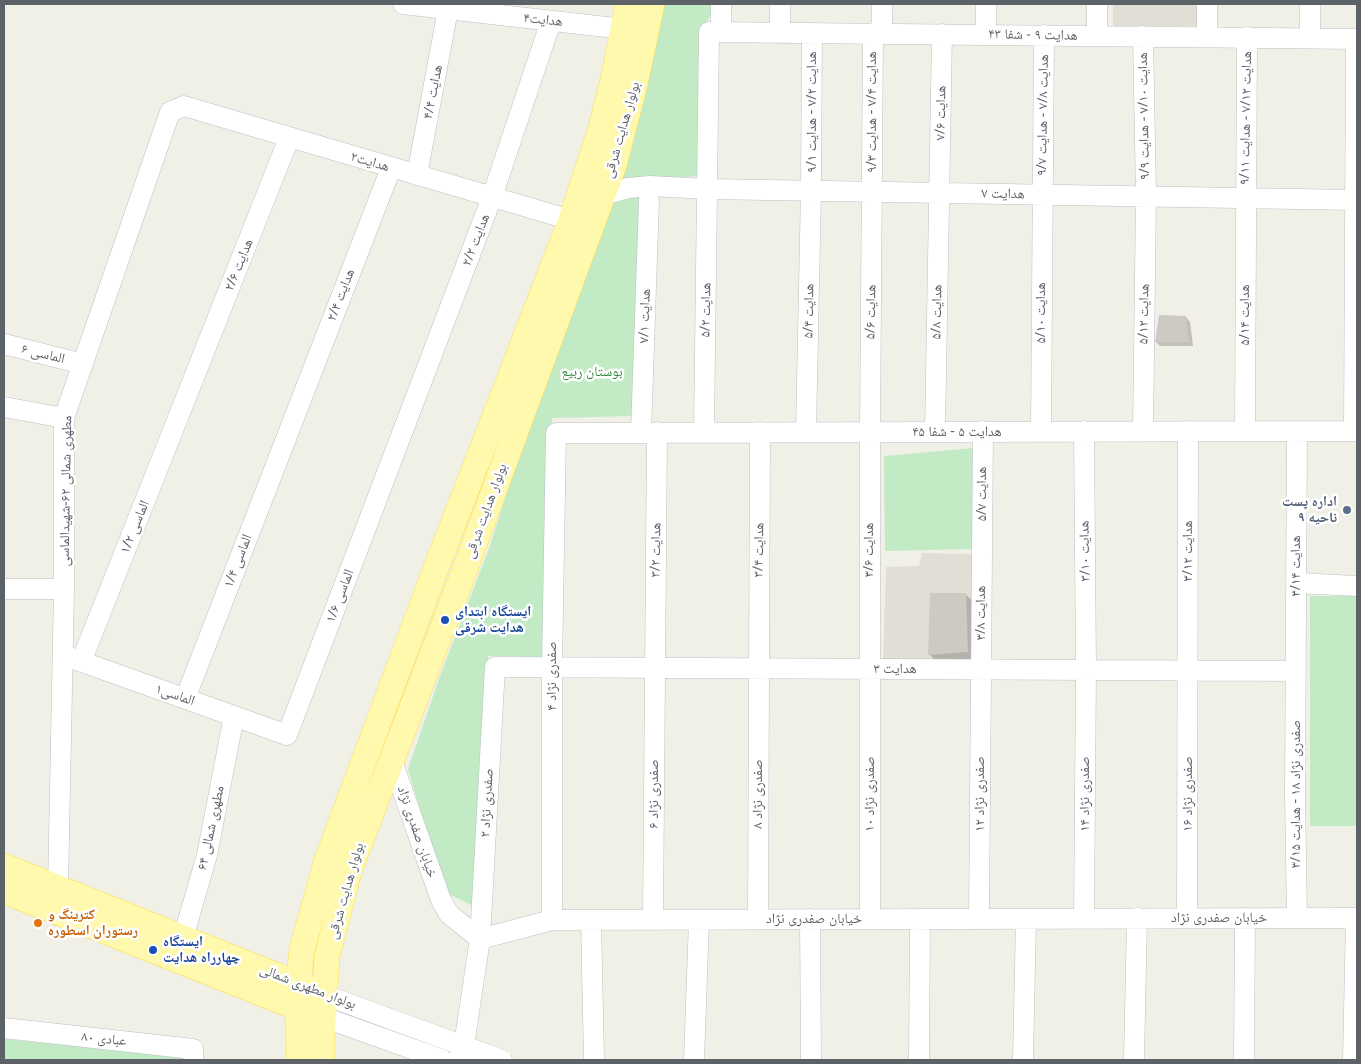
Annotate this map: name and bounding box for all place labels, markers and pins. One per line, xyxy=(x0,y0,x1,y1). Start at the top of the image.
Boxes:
place label: اداره پست ناحیه ۹ xyxy=(1282,494,1337,526)
marker: اداره پست ناحیه ۹ xyxy=(1341,504,1353,516)
place label: ایستگاه ابتدای هدایت شرقی xyxy=(455,604,531,636)
marker: ایستگاه ابتدای هدایت شرقی xyxy=(439,614,451,626)
place label: کترینگ و رستوران اسطوره xyxy=(48,907,138,940)
marker: کترینگ و رستوران اسطوره xyxy=(32,917,44,929)
place label: ایستگاه چهارراه هدایت xyxy=(163,934,240,966)
marker: ایستگاه چهارراه هدایت xyxy=(147,944,159,956)

